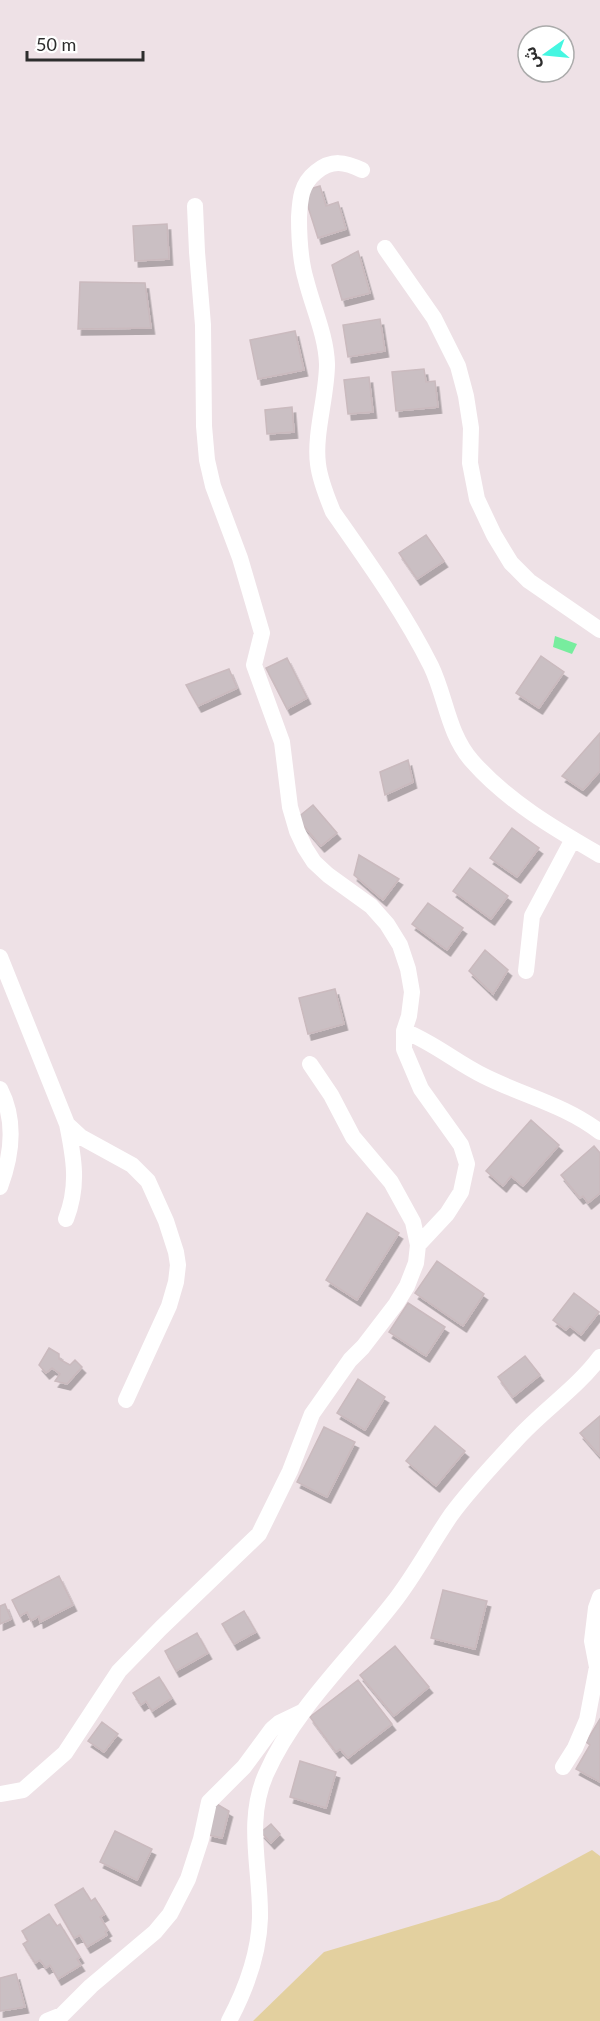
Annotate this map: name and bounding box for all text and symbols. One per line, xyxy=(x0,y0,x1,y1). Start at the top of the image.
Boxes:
scale bar xyxy=(27,24,142,62)
north arrow xyxy=(516,24,576,84)
text: 50 m xyxy=(36,33,76,55)
text: ش xyxy=(519,45,544,71)

